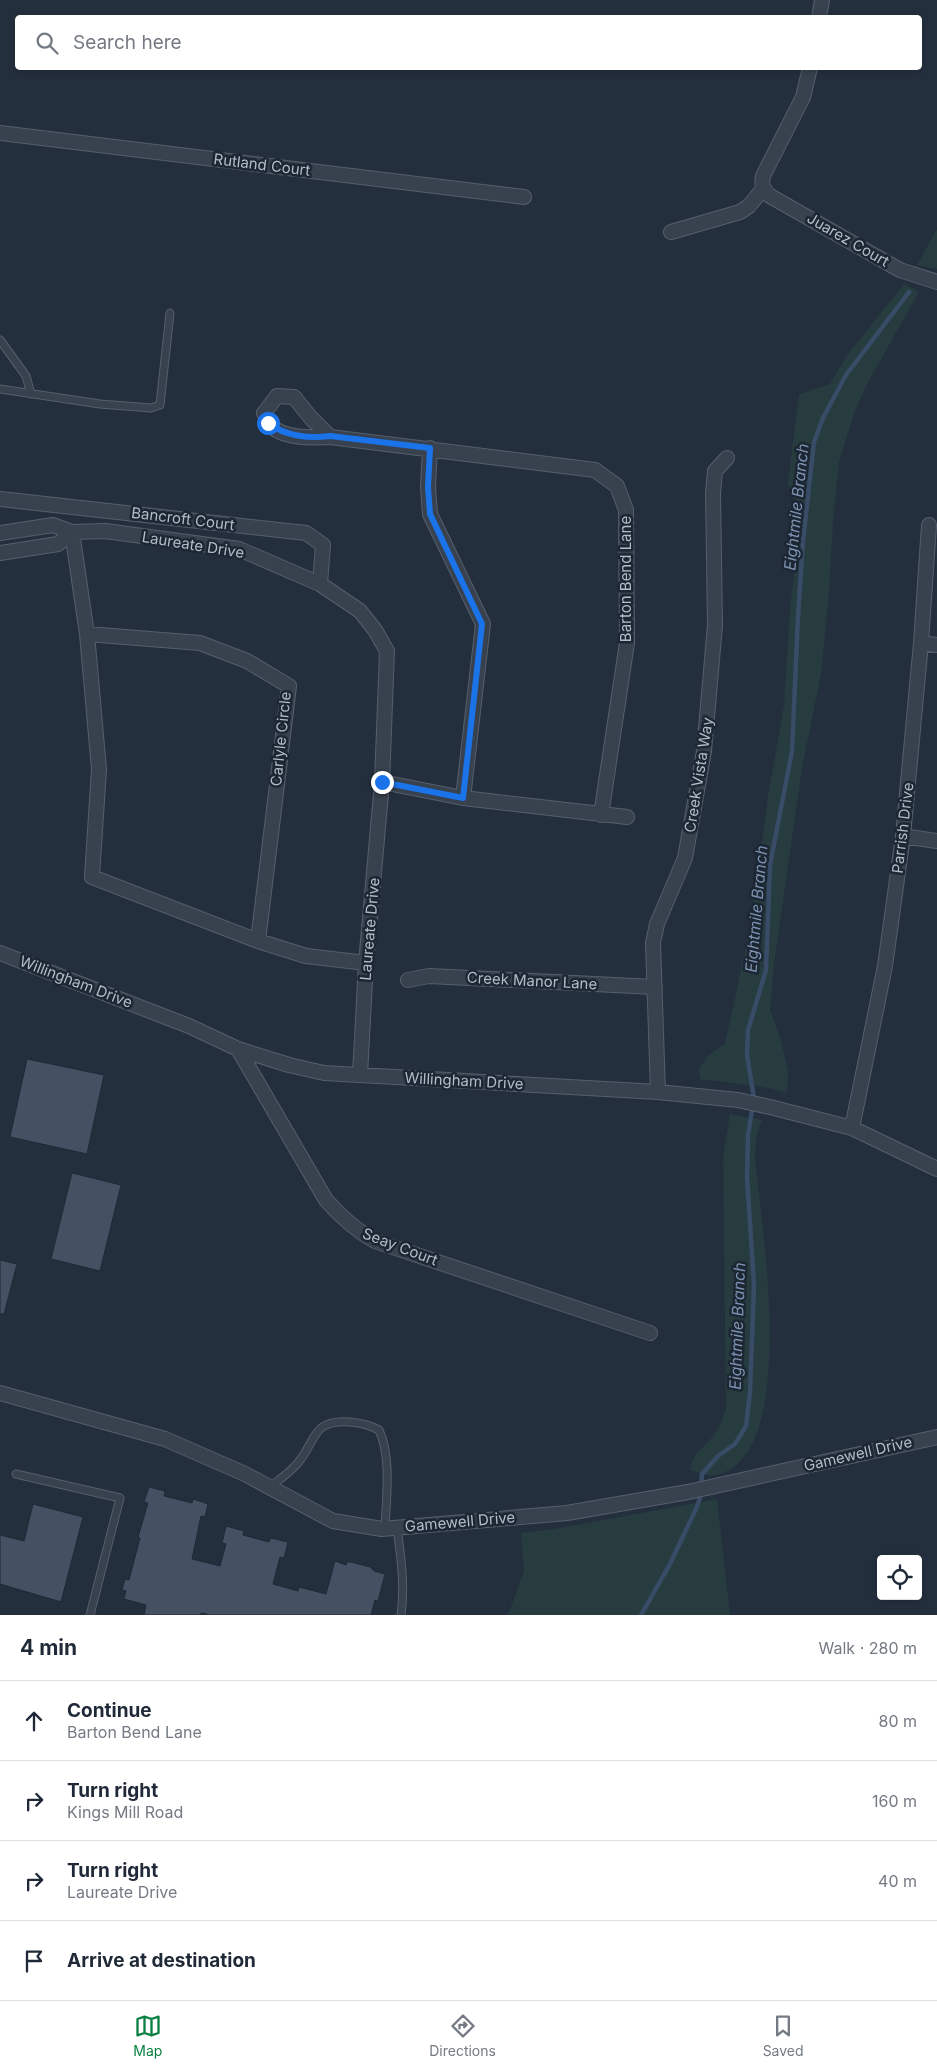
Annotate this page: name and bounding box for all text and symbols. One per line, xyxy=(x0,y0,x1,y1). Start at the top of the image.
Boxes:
search box xyxy=(15,15,922,70)
icon: search xyxy=(33,29,61,57)
text: Search here xyxy=(73,31,182,54)
street label: Rutland Court xyxy=(213,149,312,180)
street label: Juarez Court xyxy=(804,208,893,271)
route start xyxy=(257,412,280,435)
water label: Eightmile Branch xyxy=(779,442,813,572)
street label: Bancroft Court xyxy=(130,503,236,534)
street label: Barton Bend Lane xyxy=(616,516,635,642)
street label: Laureate Drive xyxy=(141,527,246,562)
street label: Carlyle Circle xyxy=(266,691,295,787)
street label: Creek Vista Way xyxy=(680,715,717,834)
route end xyxy=(371,771,394,794)
street label: Parrish Drive xyxy=(887,781,918,875)
water label: Eightmile Branch xyxy=(740,845,772,973)
street label: Laureate Drive xyxy=(356,877,383,981)
street label: Willingham Drive xyxy=(17,951,135,1012)
street label: Creek Manor Lane xyxy=(466,968,598,993)
street label: Willingham Drive xyxy=(404,1068,524,1093)
street label: Seay Court xyxy=(360,1224,441,1270)
water label: Eightmile Branch xyxy=(725,1262,749,1390)
street label: Gamewell Drive xyxy=(802,1432,914,1475)
street label: Gamewell Drive xyxy=(404,1507,516,1536)
map controls xyxy=(877,1555,922,1600)
button: locate xyxy=(877,1555,922,1600)
text: 4 min xyxy=(20,1635,77,1660)
text: Walk · 280 m xyxy=(819,1638,917,1658)
text: Continue xyxy=(67,1699,152,1722)
icon: ahead xyxy=(20,1707,48,1735)
text: 80 m xyxy=(878,1711,917,1731)
text: Barton Bend Lane xyxy=(67,1722,202,1742)
text: Turn right xyxy=(67,1779,158,1802)
icon: right xyxy=(20,1787,48,1815)
text: 160 m xyxy=(872,1791,917,1811)
text: Kings Mill Road xyxy=(67,1802,183,1822)
text: Turn right xyxy=(67,1859,158,1882)
icon: right xyxy=(20,1867,48,1895)
text: 40 m xyxy=(878,1871,917,1891)
text: Laureate Drive xyxy=(67,1882,177,1902)
icon: arrive xyxy=(20,1947,48,1975)
text: Arrive at destination xyxy=(67,1949,256,1972)
tab: Map xyxy=(133,2012,162,2059)
tab: Directions xyxy=(429,2012,496,2059)
tab: Saved xyxy=(763,2012,804,2059)

